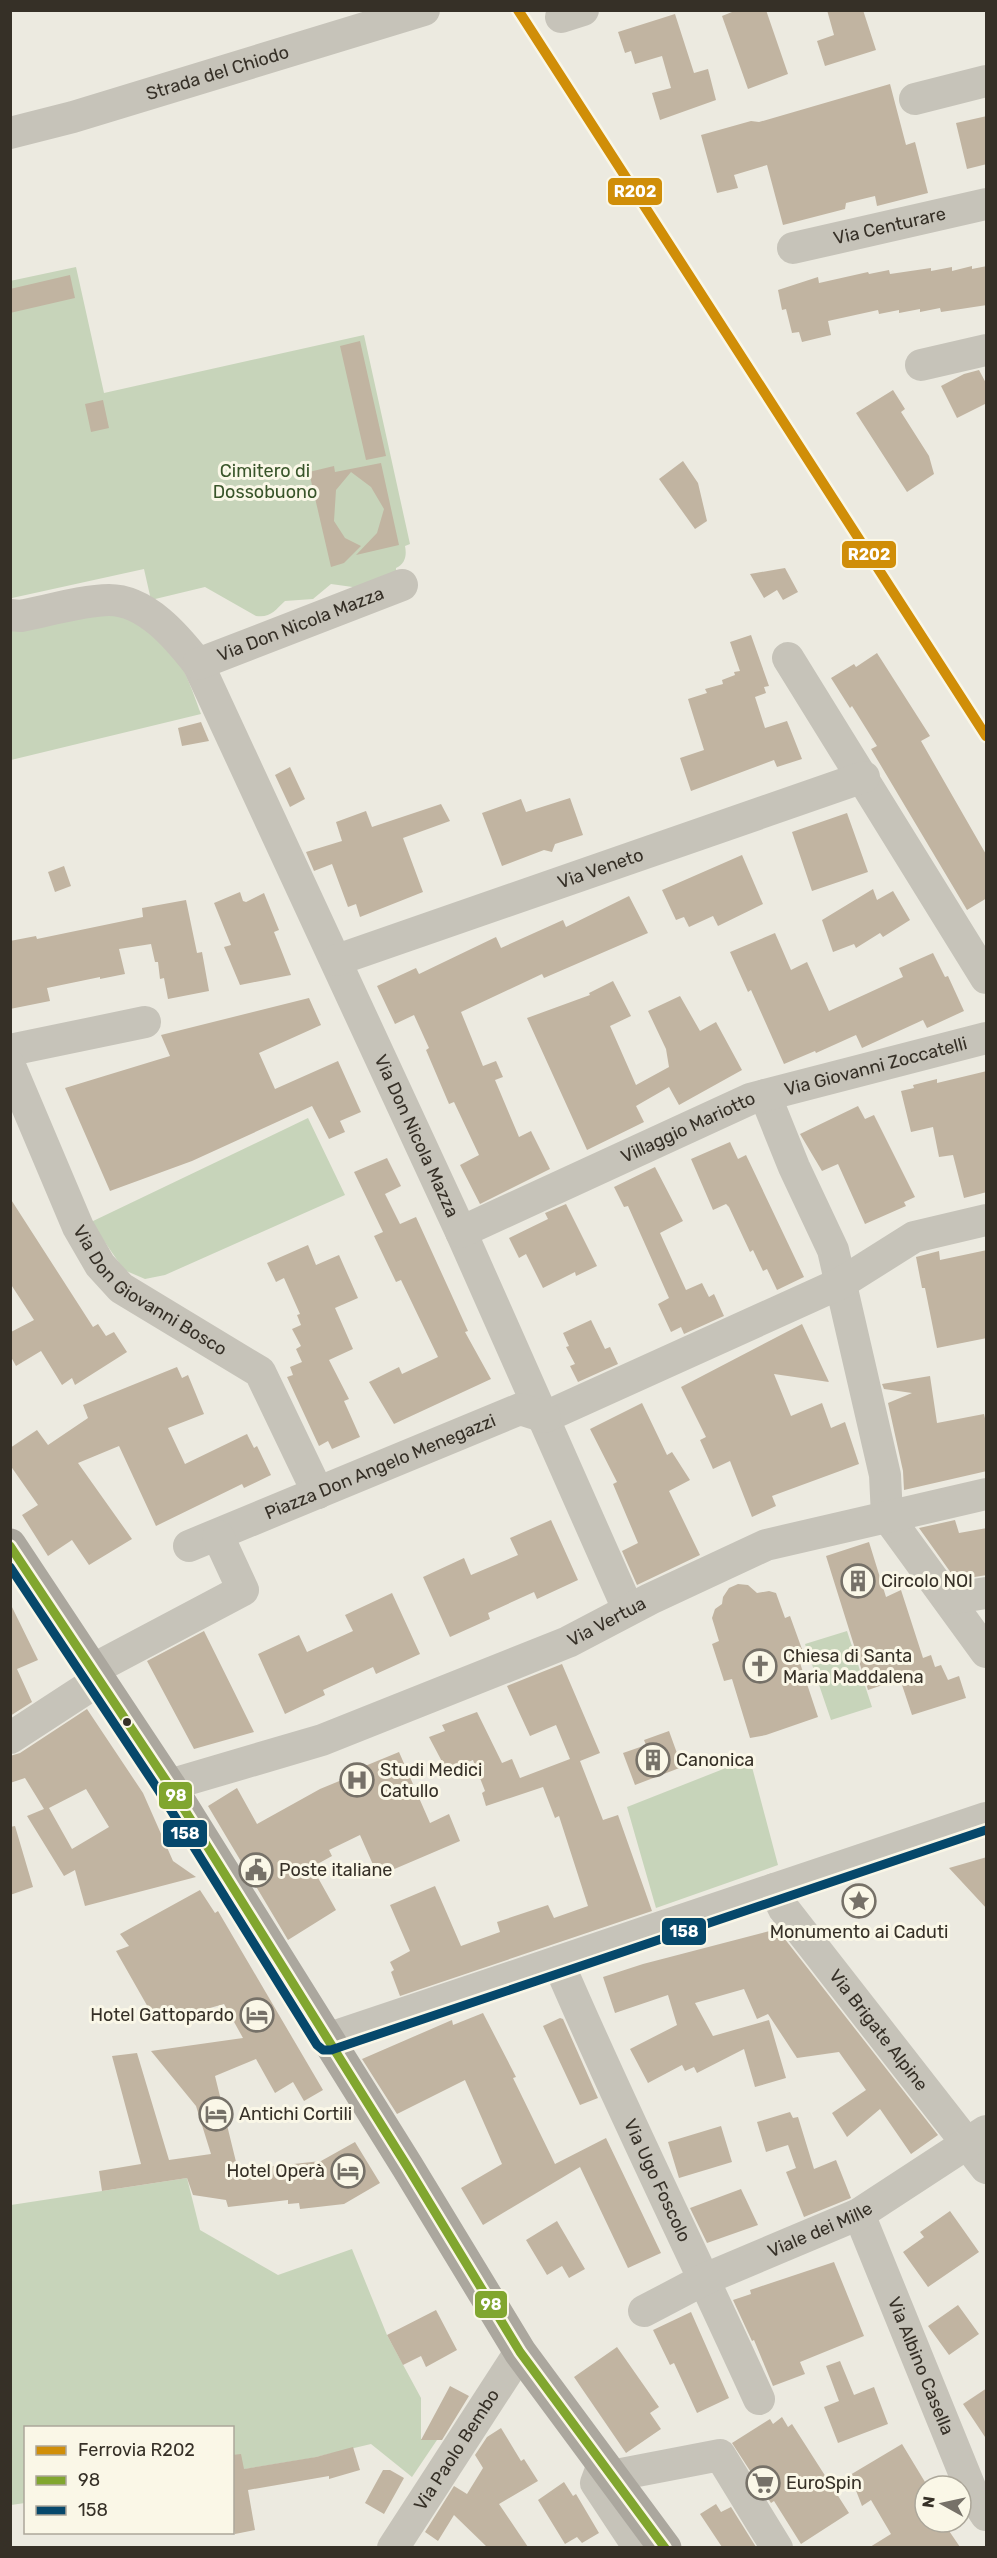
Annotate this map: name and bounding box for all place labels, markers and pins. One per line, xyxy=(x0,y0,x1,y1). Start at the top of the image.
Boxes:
building icon: Circolo NOI xyxy=(840,1563,876,1599)
place label: Circolo NOI xyxy=(881,1570,973,1592)
place label: Chiesa di Santa Maria Maddalena xyxy=(783,1645,924,1688)
church icon: Chiesa di Santa Maria Maddalena xyxy=(742,1648,778,1684)
unlabelled marker xyxy=(121,1716,133,1728)
building icon: Canonica xyxy=(635,1742,671,1778)
place label: Canonica xyxy=(676,1749,754,1771)
place label: Studi Medici Catullo xyxy=(380,1759,482,1802)
hospital icon: Studi Medici Catullo xyxy=(339,1762,375,1798)
public building icon: Poste italiane xyxy=(238,1852,274,1888)
place label: Poste italiane xyxy=(279,1859,392,1881)
place icon: Monumento ai Caduti xyxy=(841,1883,877,1919)
place label: Monumento ai Caduti xyxy=(770,1921,948,1943)
hotel icon: Hotel Gattopardo xyxy=(239,1997,275,2033)
place label: Hotel Gattopardo xyxy=(90,2004,234,2026)
hotel icon: Antichi Cortili xyxy=(198,2096,234,2132)
place label: Antichi Cortili xyxy=(239,2103,352,2125)
hotel icon: Hotel Operà xyxy=(330,2153,366,2189)
place label: Hotel Operà xyxy=(226,2160,325,2182)
supermarket icon: EuroSpin xyxy=(745,2465,781,2501)
place label: EuroSpin xyxy=(786,2472,862,2494)

